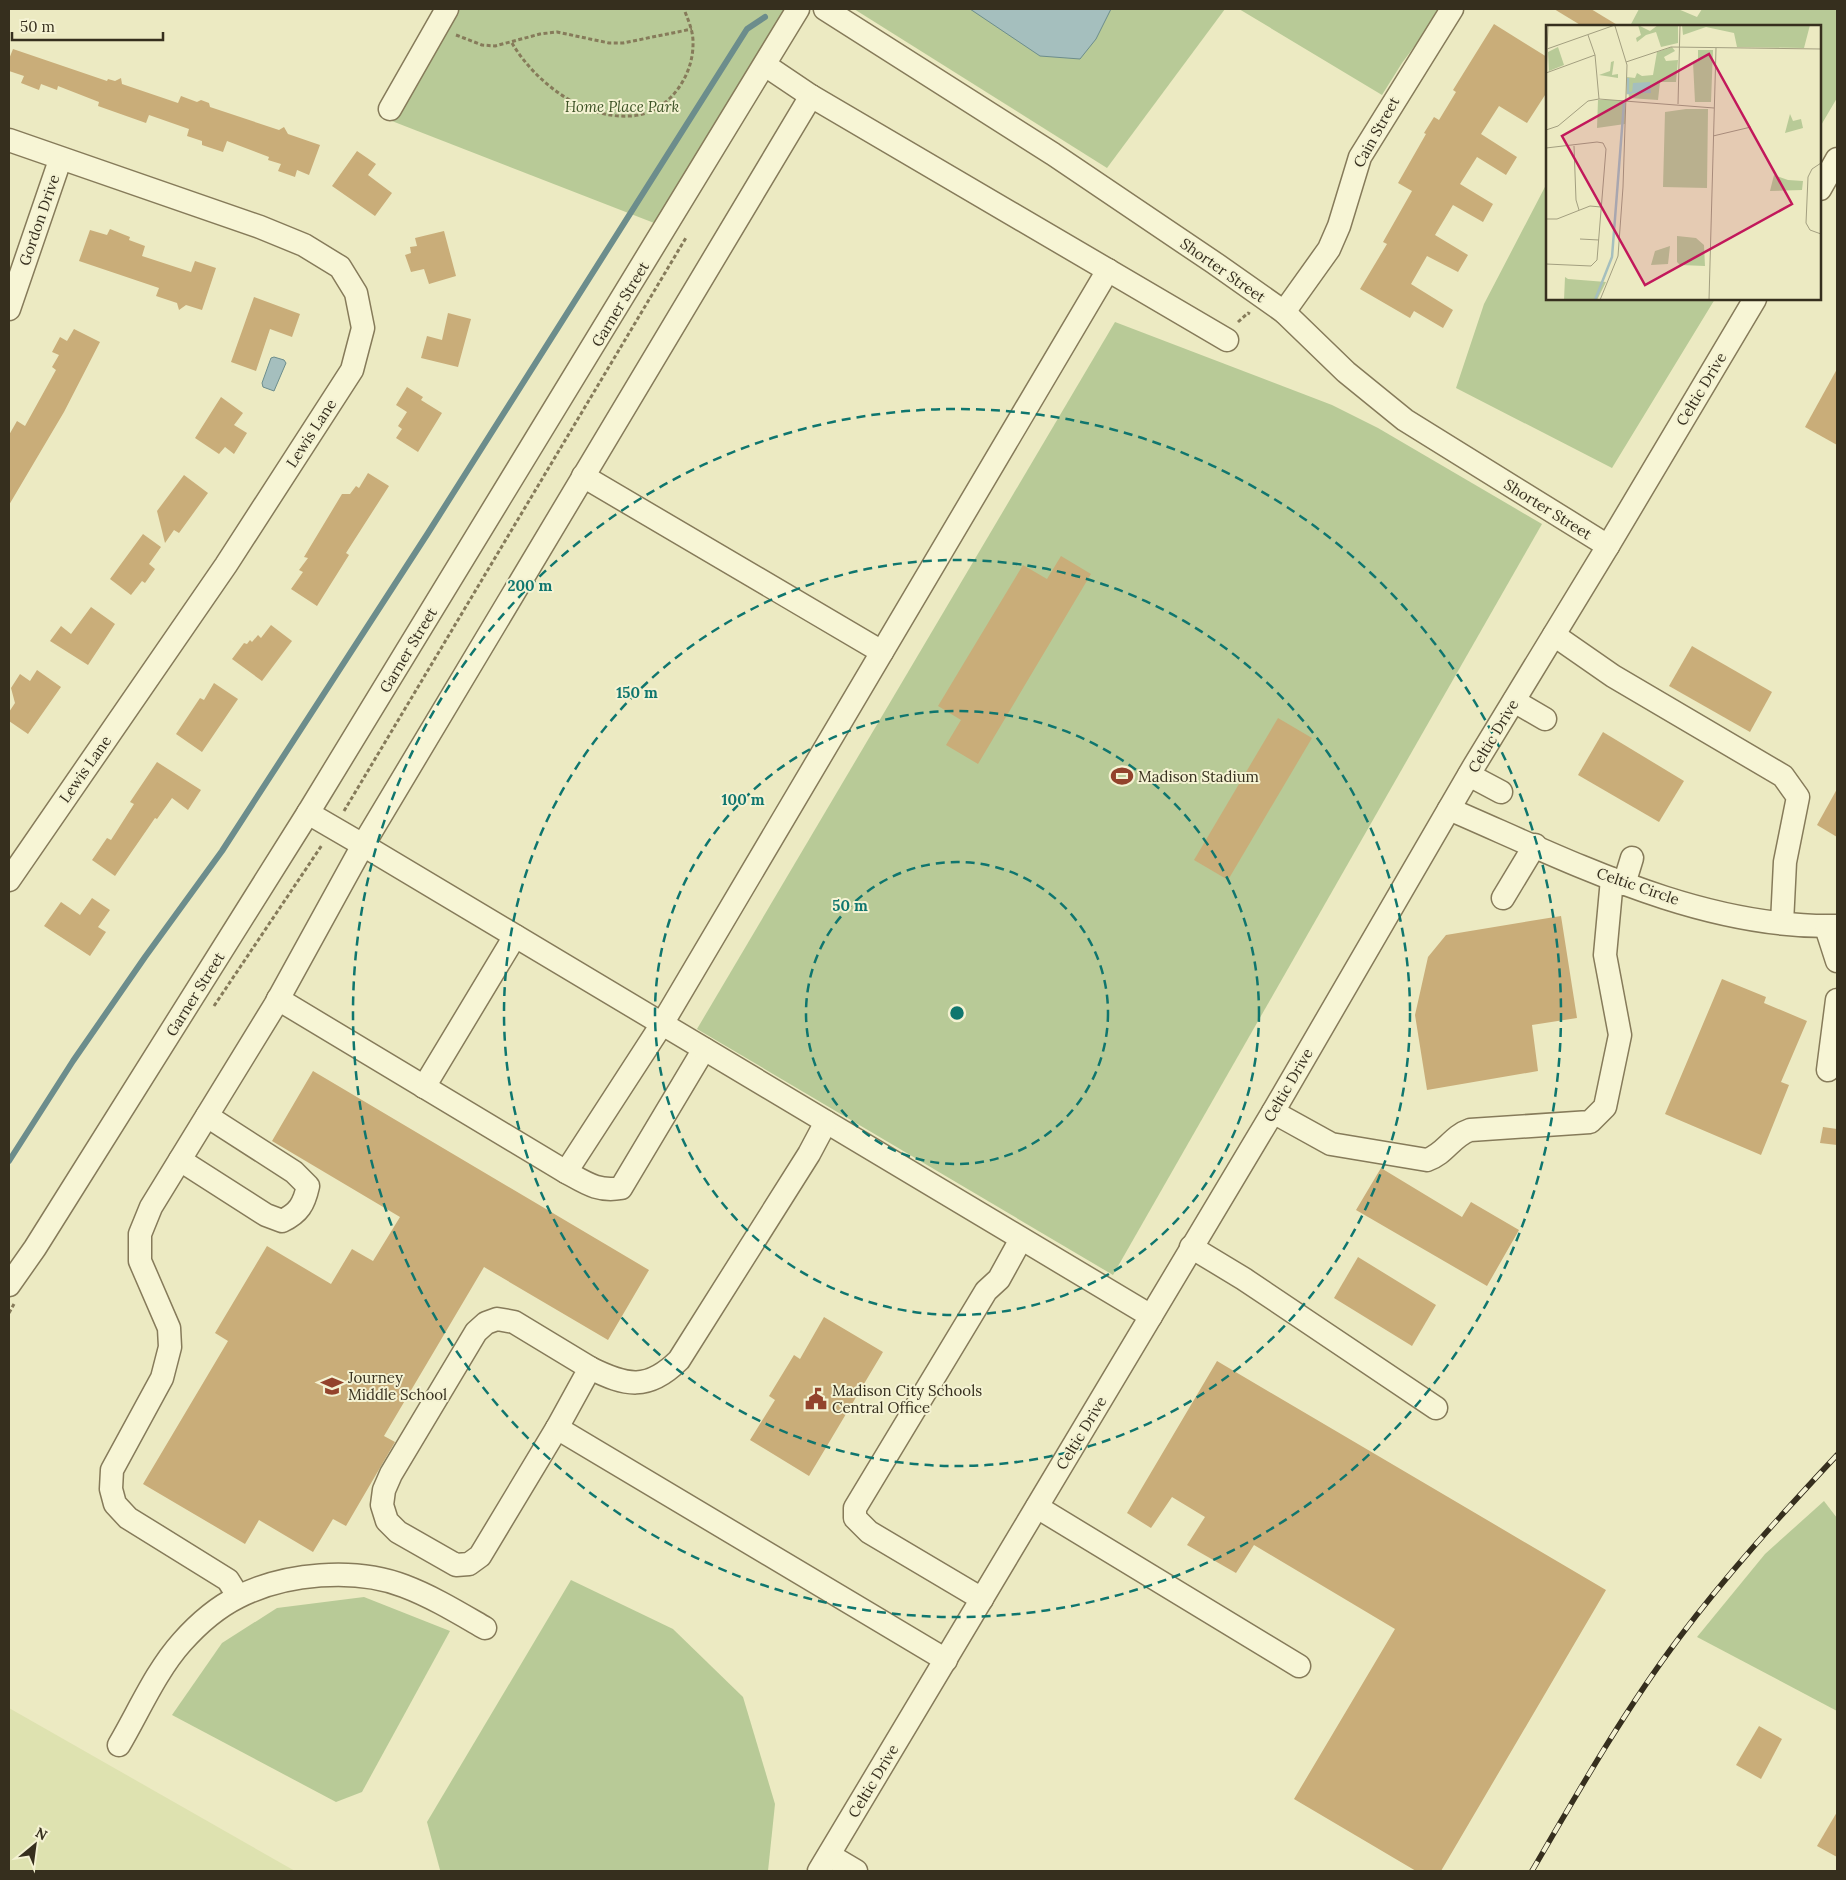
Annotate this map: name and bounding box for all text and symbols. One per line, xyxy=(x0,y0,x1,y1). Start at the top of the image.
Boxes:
scale bar xyxy=(12,10,164,42)
text: 50 m xyxy=(20,17,55,36)
inset map xyxy=(1546,25,1821,300)
street label: Cain Street xyxy=(1349,93,1403,171)
park label: Home Place Park xyxy=(565,97,679,116)
street label: Gordon Drive xyxy=(15,172,63,268)
street label: Shorter Street xyxy=(1177,234,1269,307)
street label: Garner Street xyxy=(587,258,653,350)
street label: Celtic Drive xyxy=(1672,349,1730,429)
street label: Lewis Lane xyxy=(282,395,340,471)
street label: Shorter Street xyxy=(1501,475,1595,544)
text: 200 m xyxy=(508,576,553,595)
street label: Garner Street xyxy=(375,604,441,696)
text: 150 m xyxy=(616,683,658,702)
street label: Celtic Drive xyxy=(1464,696,1522,776)
street label: Lewis Lane xyxy=(55,732,115,806)
sports icon: Madison Stadium xyxy=(1109,763,1135,789)
place label: Madison Stadium xyxy=(1138,767,1259,786)
text: 100 m xyxy=(722,790,765,809)
street label: Celtic Circle xyxy=(1594,863,1682,909)
text: 50 m xyxy=(832,896,868,915)
street label: Garner Street xyxy=(162,948,229,1040)
centre of rings xyxy=(948,1004,966,1022)
street label: Celtic Drive xyxy=(1259,1045,1317,1125)
place label: Journey Middle School xyxy=(347,1368,447,1404)
school or university icon: Journey Middle School xyxy=(319,1373,345,1399)
place label: Madison City Schools Central Office xyxy=(832,1381,982,1417)
public building icon: Madison City Schools Central Office xyxy=(803,1386,829,1412)
street label: Celtic Drive xyxy=(1052,1393,1110,1473)
street label: Celtic Drive xyxy=(844,1741,902,1821)
north arrow xyxy=(10,1820,60,1870)
text: N xyxy=(32,1823,51,1844)

